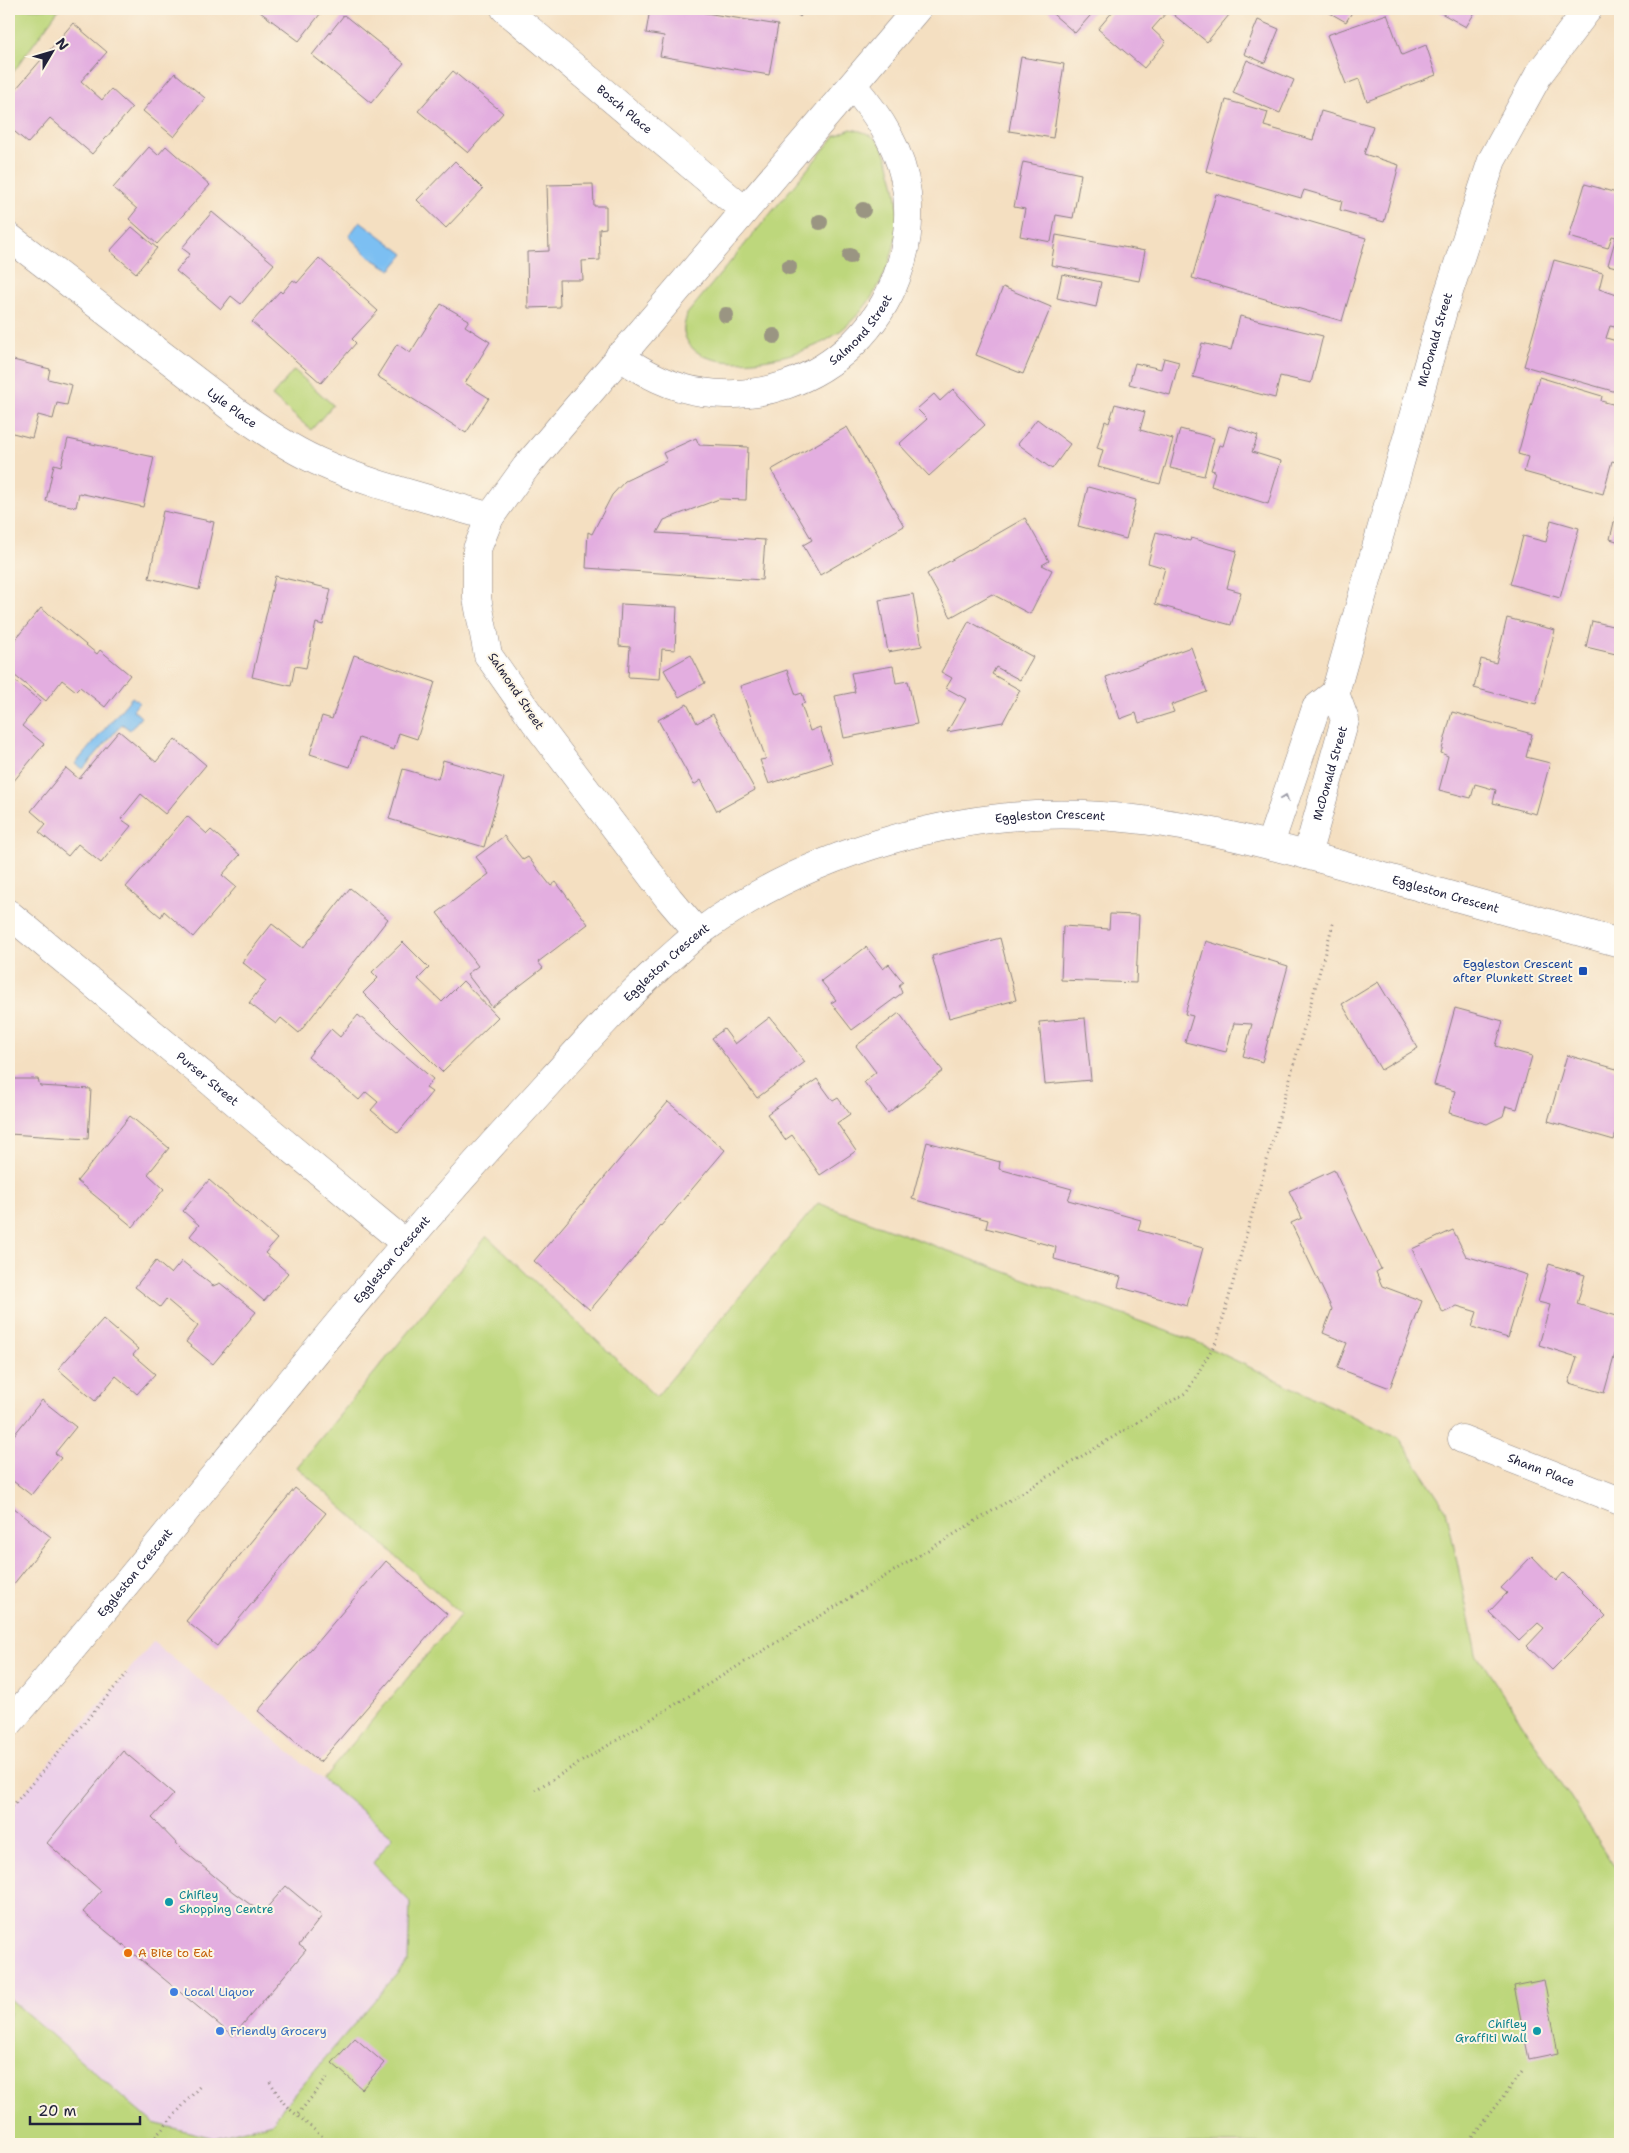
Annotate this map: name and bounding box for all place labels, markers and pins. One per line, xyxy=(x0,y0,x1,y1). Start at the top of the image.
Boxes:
place label: Eggleston Crescent after Plunkett Street xyxy=(1453,956,1573,986)
marker: Eggleston Crescent after Plunkett Street xyxy=(1577,965,1589,977)
place label: Chifley Shopping Centre xyxy=(179,1887,274,1917)
marker: Chifley Shopping Centre xyxy=(163,1896,175,1908)
place label: A Bite to Eat xyxy=(138,1945,213,1961)
marker: A Bite to Eat xyxy=(122,1947,134,1959)
place label: Local Liquor xyxy=(184,1984,255,2000)
marker: Local Liquor xyxy=(168,1986,180,1998)
place label: Chifley Graffiti Wall xyxy=(1455,2016,1527,2046)
place label: Friendly Grocery xyxy=(230,2023,327,2039)
marker: Friendly Grocery xyxy=(214,2025,226,2037)
marker: Chifley Graffiti Wall xyxy=(1531,2025,1543,2037)

